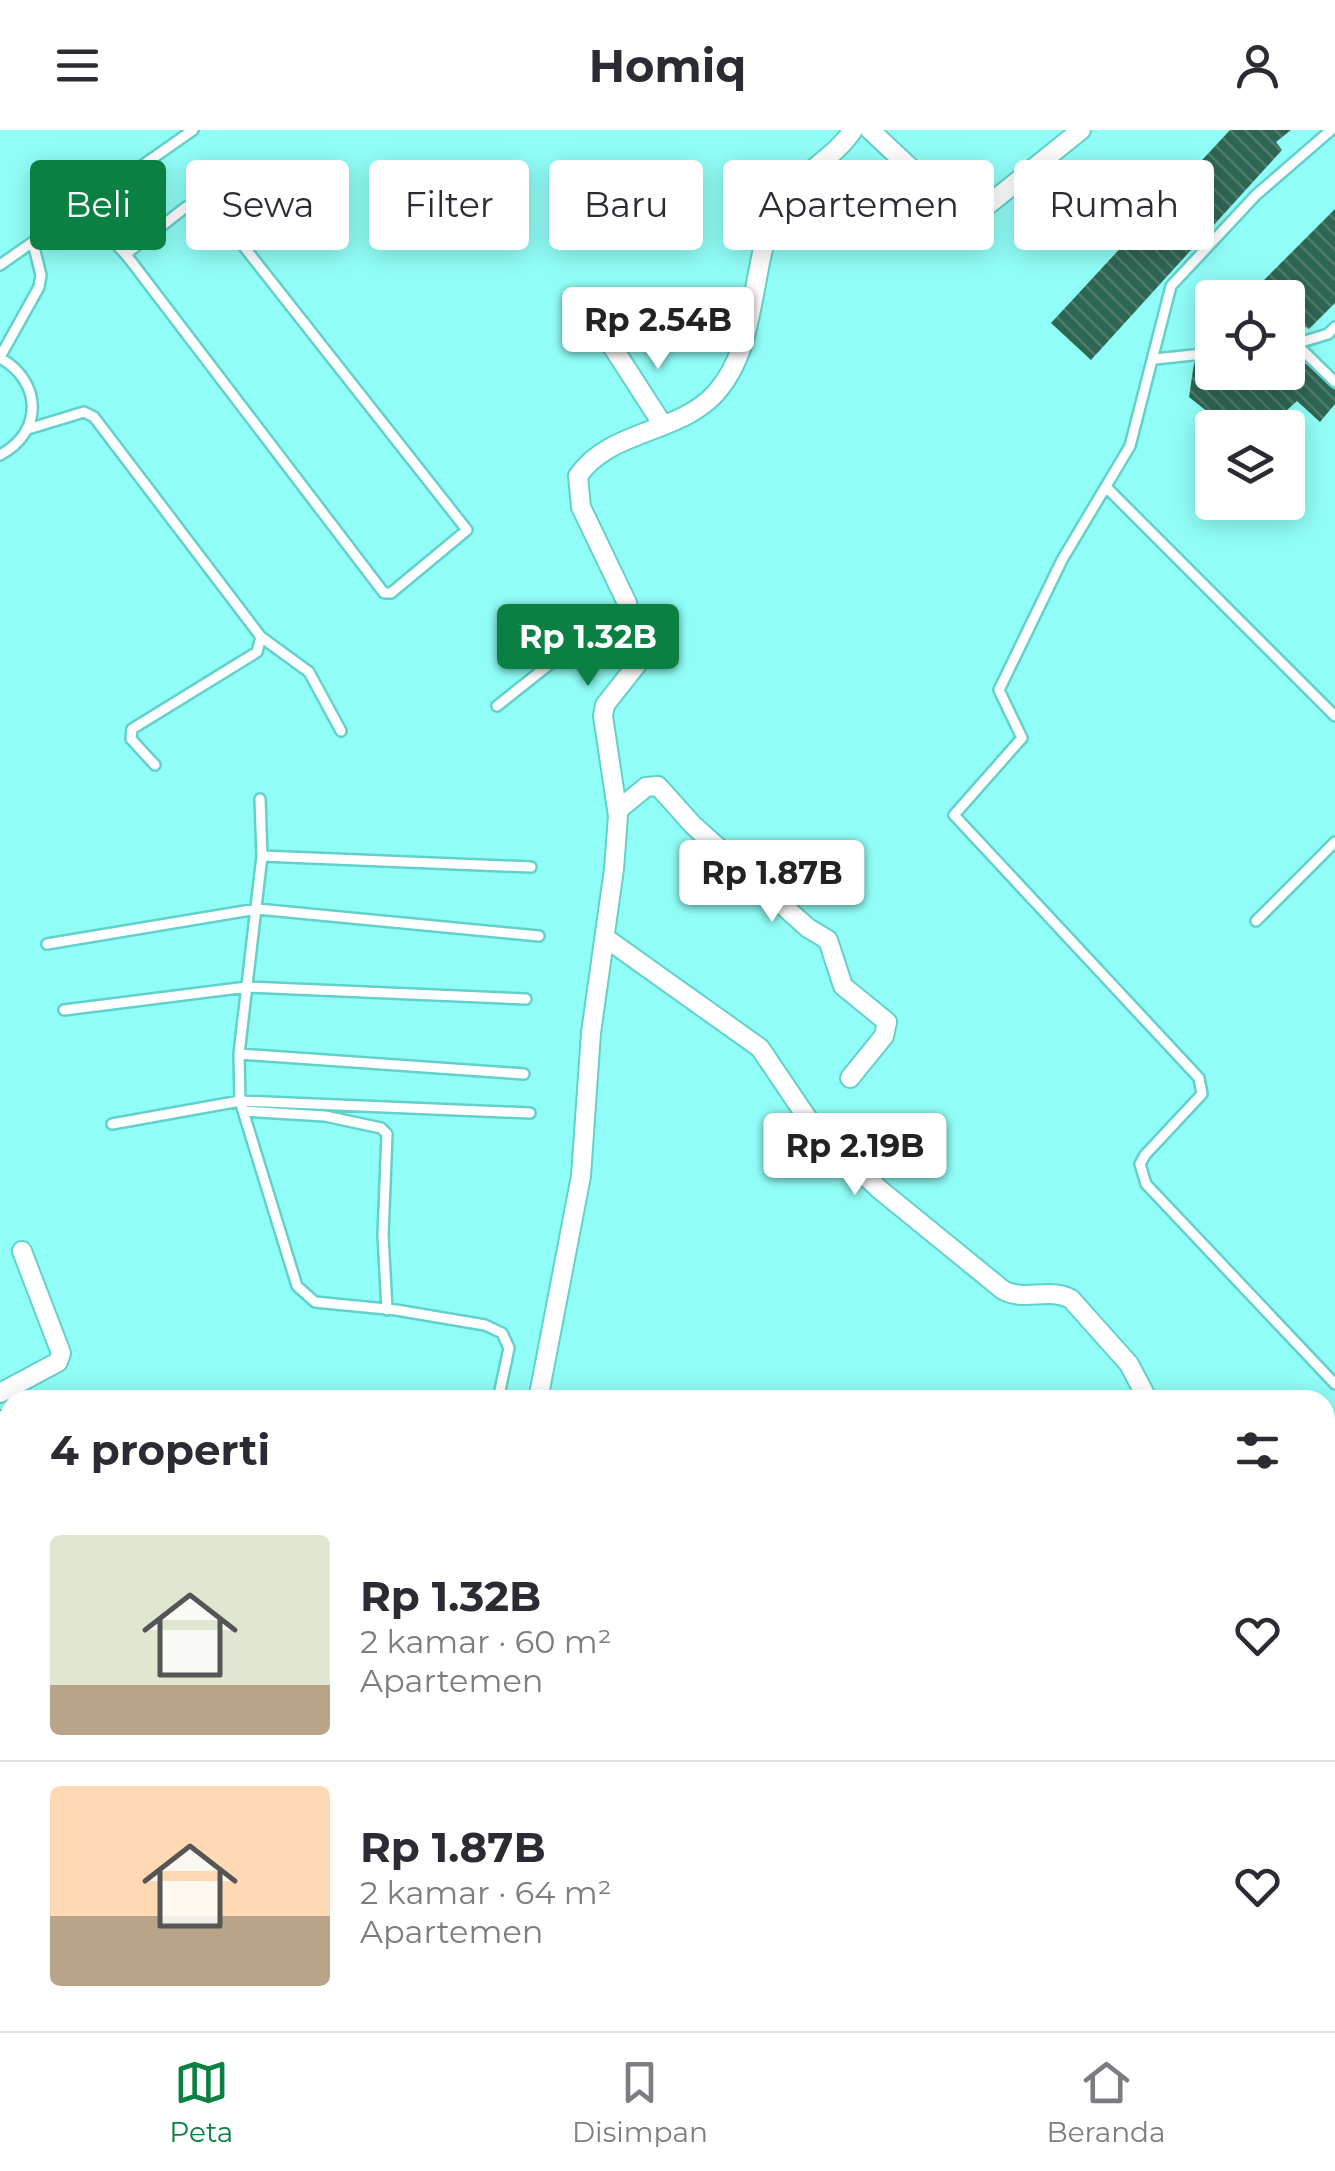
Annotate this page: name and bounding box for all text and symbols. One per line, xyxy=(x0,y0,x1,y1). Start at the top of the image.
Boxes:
icon: menu xyxy=(50,38,105,93)
text: Homiq xyxy=(589,38,746,93)
icon: person xyxy=(1230,38,1285,93)
chip: Beli xyxy=(30,160,166,250)
chip: Sewa xyxy=(186,160,349,250)
chip: Filter xyxy=(369,160,529,250)
chip: Baru xyxy=(549,160,703,250)
chip: Apartemen xyxy=(723,160,994,250)
chip: Rumah xyxy=(1014,160,1214,250)
map controls xyxy=(1195,280,1305,520)
button: locate xyxy=(1195,280,1305,390)
pin: Rp 2.54B xyxy=(555,287,761,372)
text: Rp 2.54B xyxy=(584,300,732,339)
button: layers xyxy=(1195,410,1305,520)
pin: Rp 1.32B xyxy=(485,604,691,689)
text: Rp 1.32B xyxy=(519,617,657,656)
pin: Rp 1.87B xyxy=(669,840,875,925)
text: Rp 1.87B xyxy=(701,853,843,892)
pin: Rp 2.19B xyxy=(752,1113,958,1198)
text: Rp 2.19B xyxy=(785,1126,925,1165)
icon: filters xyxy=(1230,1423,1285,1478)
text: 4 properti xyxy=(50,1424,270,1476)
text: Rp 1.32B xyxy=(360,1570,541,1622)
icon: home xyxy=(130,1575,250,1695)
icon: heart xyxy=(1230,1608,1285,1663)
text: 2 kamar · 60 m² xyxy=(360,1622,612,1661)
text: Apartemen xyxy=(360,1661,543,1700)
text: Rp 1.87B xyxy=(360,1821,546,1873)
icon: home xyxy=(130,1826,250,1946)
icon: heart xyxy=(1230,1859,1285,1914)
text: 2 kamar · 64 m² xyxy=(360,1873,612,1912)
text: Apartemen xyxy=(360,1912,543,1951)
tab: Peta xyxy=(169,2055,233,2149)
tab: Disimpan xyxy=(572,2055,708,2149)
tab: Beranda xyxy=(1047,2055,1166,2149)

